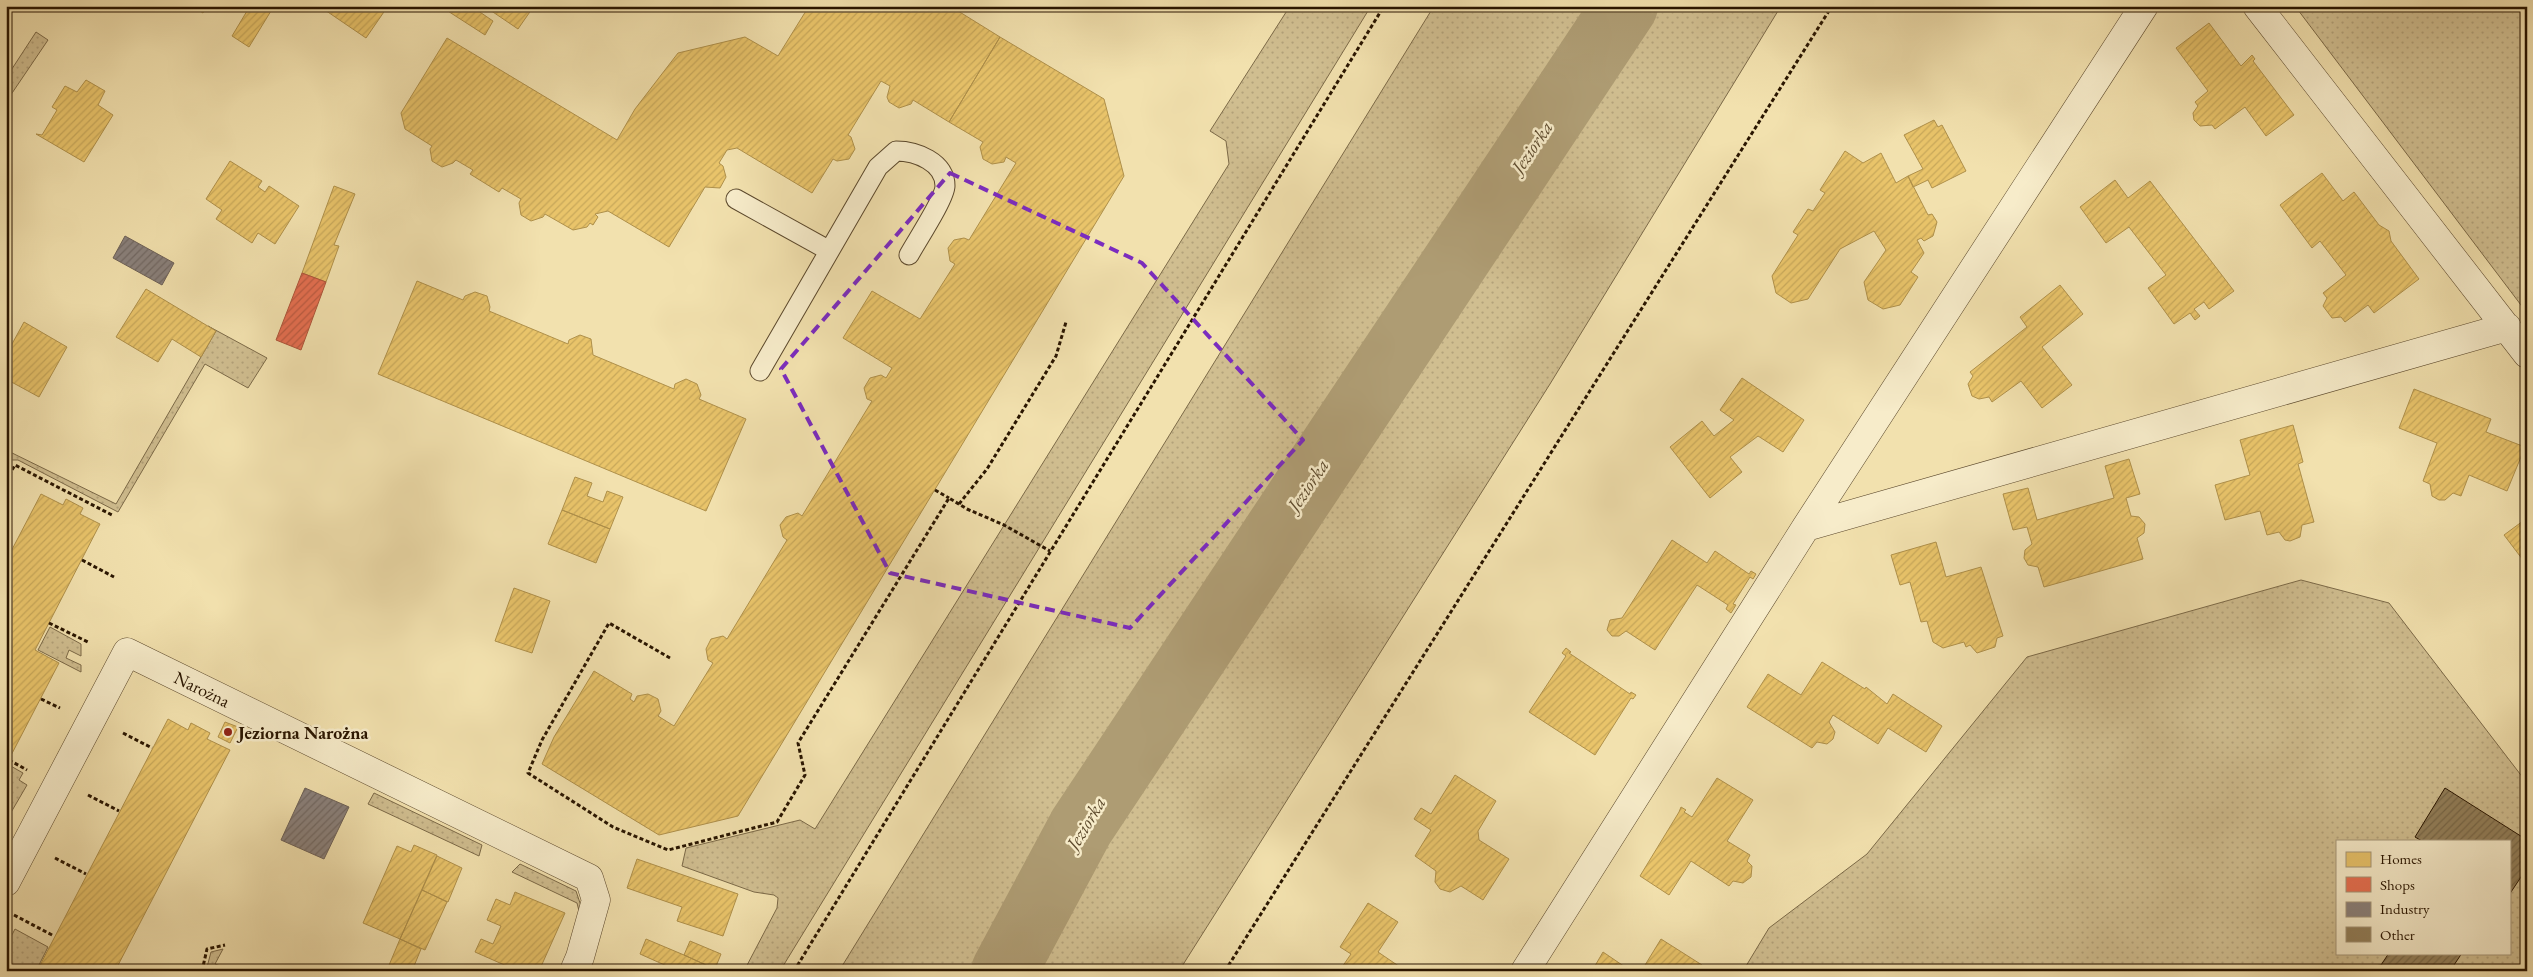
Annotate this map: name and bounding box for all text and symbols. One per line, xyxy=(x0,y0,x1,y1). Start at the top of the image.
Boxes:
water label: Jeziorka xyxy=(1503,116,1558,181)
water label: Jeziorka xyxy=(1279,454,1334,519)
street label: Narożna xyxy=(170,666,235,713)
place label: Jeziorna Narożna xyxy=(236,721,368,744)
marker: Jeziorna Narożna xyxy=(222,726,234,738)
water label: Jeziorka xyxy=(1058,792,1111,857)
legend xyxy=(2336,840,2510,954)
text: Homes xyxy=(2380,849,2422,868)
text: Shops xyxy=(2380,875,2415,894)
text: Industry xyxy=(2380,899,2430,918)
text: Other xyxy=(2380,925,2415,944)

